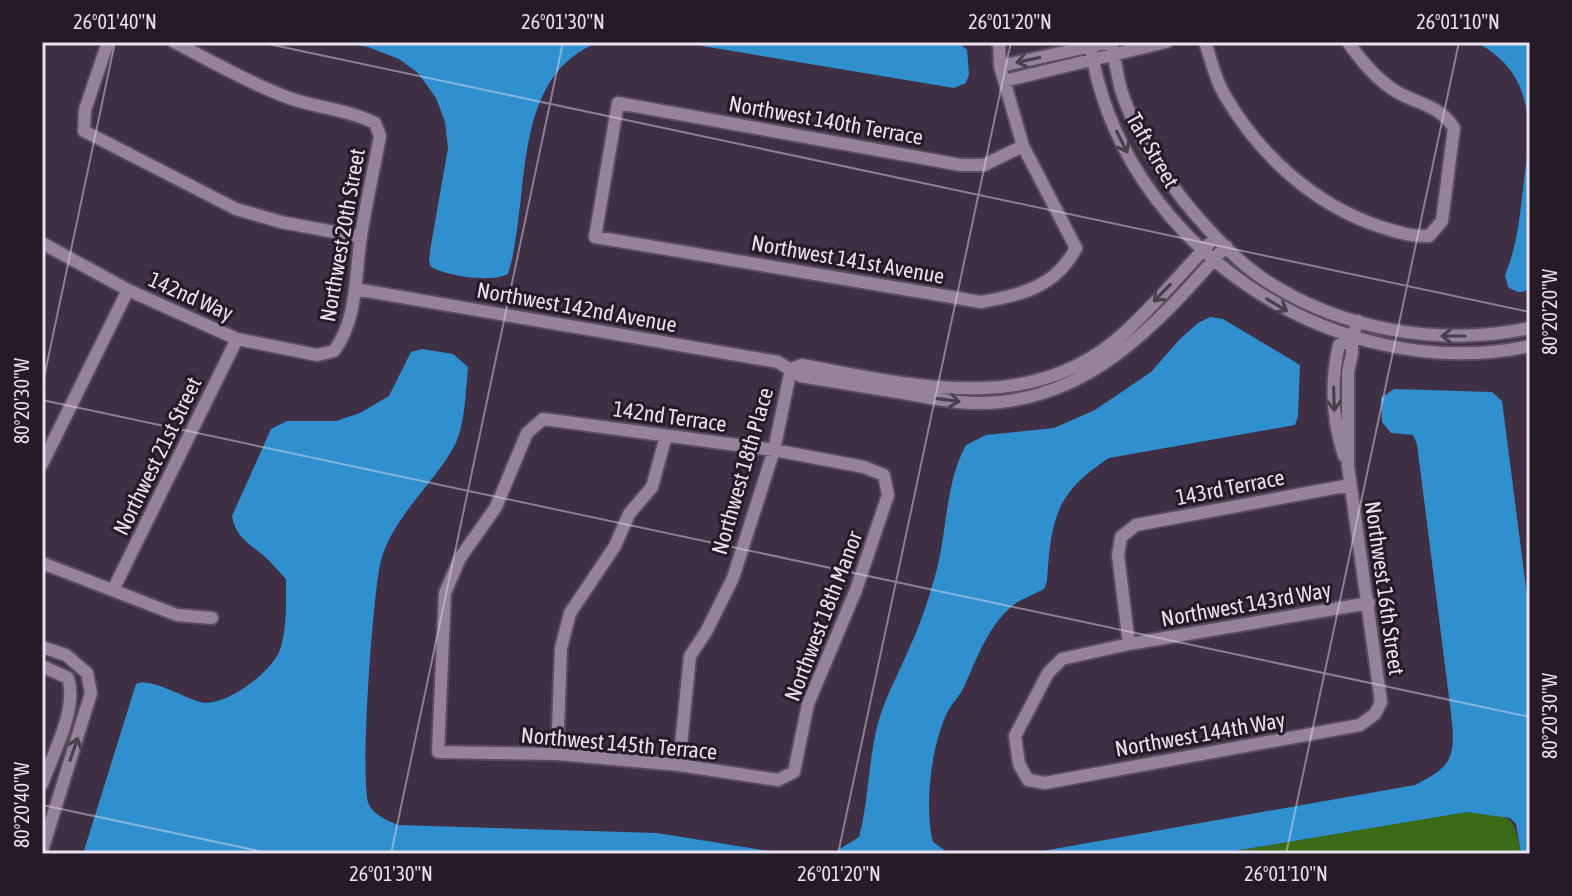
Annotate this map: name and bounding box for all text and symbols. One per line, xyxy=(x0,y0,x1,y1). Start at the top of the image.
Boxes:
text: 26°01'40"N xyxy=(73,10,157,33)
text: 26°01'30"N xyxy=(521,10,605,33)
text: 26°01'20"N xyxy=(968,10,1052,33)
text: 26°01'10"N xyxy=(1416,10,1500,33)
one-way arrow xyxy=(1016,53,1042,68)
street label: Northwest 140th Terrace xyxy=(727,90,925,150)
street label: Taft Street xyxy=(1121,108,1185,192)
one-way arrow xyxy=(1115,130,1130,154)
street label: Northwest 20th Street xyxy=(314,146,370,324)
street label: Northwest 141st Avenue xyxy=(749,229,947,289)
street label: 142nd Way xyxy=(145,266,237,326)
text: 80°20'20"W xyxy=(1538,268,1561,355)
street label: Northwest 142nd Avenue xyxy=(475,277,679,337)
one-way arrow xyxy=(1153,283,1172,303)
one-way arrow xyxy=(1265,297,1288,313)
one-way arrow xyxy=(1440,328,1467,344)
text: 80°20'30"W xyxy=(10,357,33,444)
street label: Northwest 21st Street xyxy=(107,373,207,539)
street label: Northwest 18th Place xyxy=(706,385,778,557)
one-way arrow xyxy=(1326,385,1341,412)
one-way arrow xyxy=(935,393,960,408)
street label: 142nd Terrace xyxy=(612,395,728,437)
street label: 143rd Terrace xyxy=(1173,464,1287,510)
street label: Northwest 16th Street xyxy=(1360,499,1410,677)
street label: Northwest 18th Manor xyxy=(779,527,868,705)
street label: Northwest 143rd Way xyxy=(1159,576,1333,632)
text: 80°20'30"W xyxy=(1538,672,1561,759)
street label: Northwest 144th Way xyxy=(1113,706,1287,762)
street label: Northwest 145th Terrace xyxy=(520,721,718,765)
one-way arrow xyxy=(68,737,83,762)
text: 80°20'40"W xyxy=(10,761,33,848)
text: 26°01'30"N xyxy=(349,862,433,885)
text: 26°01'20"N xyxy=(797,862,881,885)
text: 26°01'10"N xyxy=(1244,862,1328,885)

